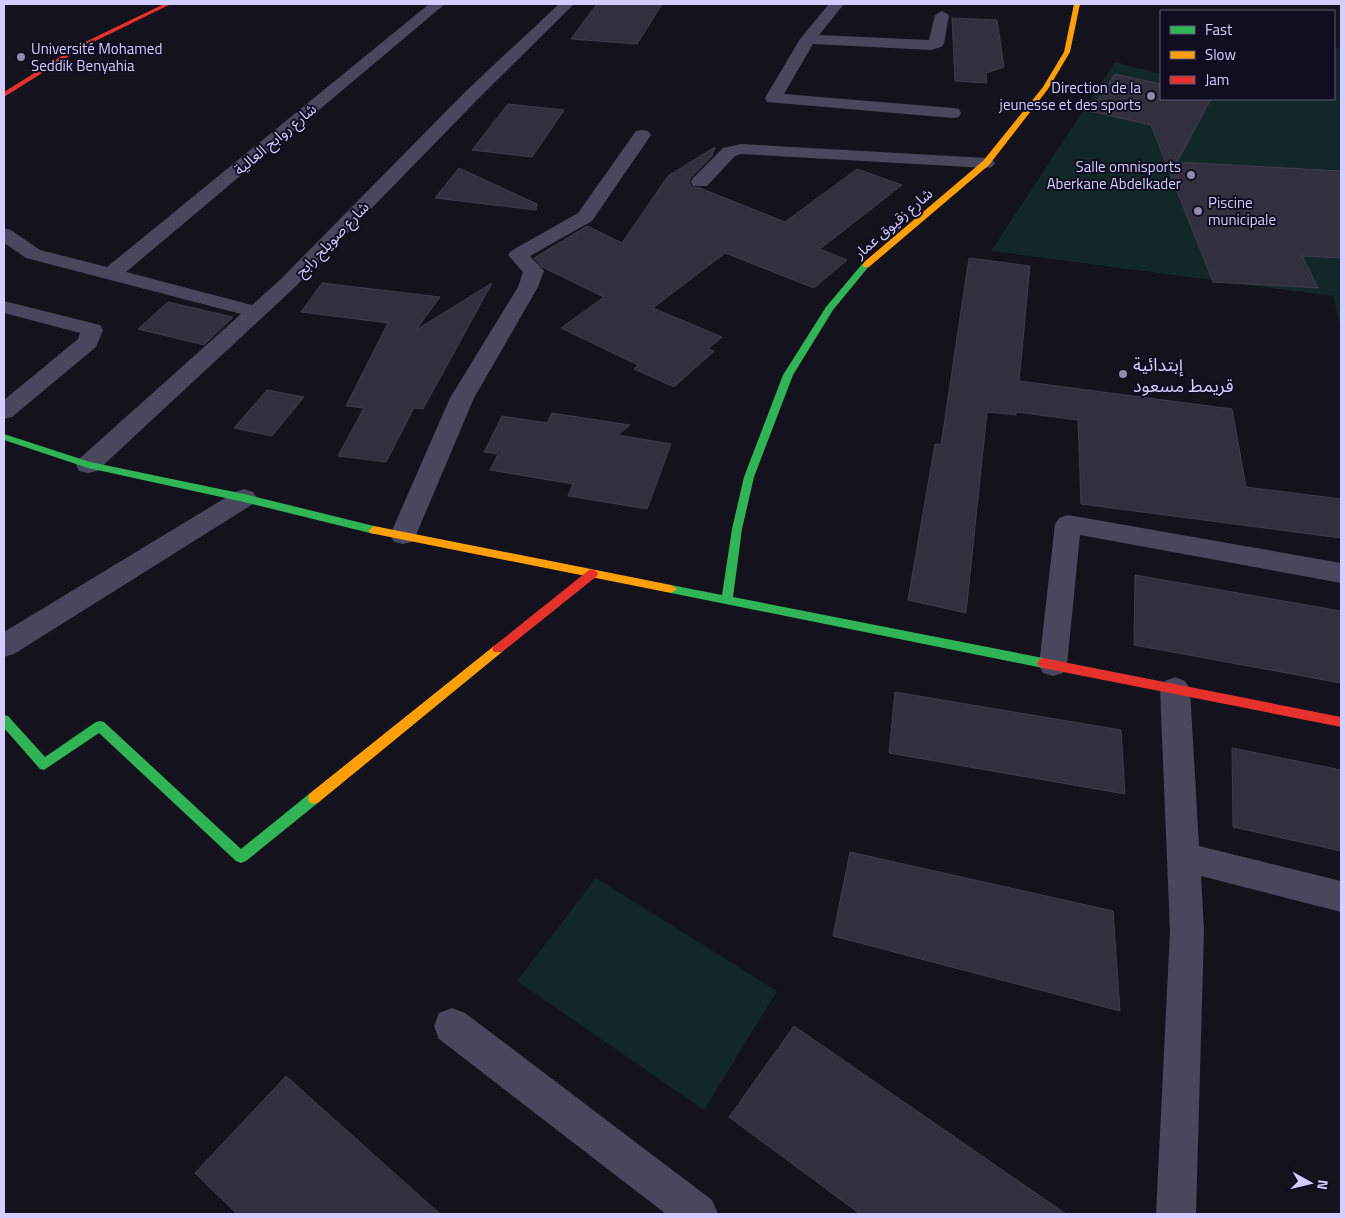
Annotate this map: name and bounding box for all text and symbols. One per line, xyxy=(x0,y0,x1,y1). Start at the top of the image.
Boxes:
legend xyxy=(1160,10,1335,100)
text: Fast xyxy=(1205,18,1233,41)
place label: Université Mohamed Seddik Benyahia xyxy=(31,37,162,77)
text: Slow xyxy=(1205,43,1236,66)
marker: Université Mohamed Seddik Benyahia xyxy=(15,51,27,63)
text: Jam xyxy=(1205,68,1229,91)
place label: Direction de la jeunesse et des sports xyxy=(999,76,1141,116)
marker: Direction de la jeunesse et des sports xyxy=(1145,90,1157,102)
street label: شارع روابح العالية xyxy=(229,97,322,181)
place label: Salle omnisports Aberkane Abdelkader xyxy=(1047,155,1181,195)
marker: Salle omnisports Aberkane Abdelkader xyxy=(1185,169,1197,181)
street label: شارع زقيوق عمار xyxy=(848,182,938,265)
place label: Piscine municipale xyxy=(1208,191,1276,231)
street label: شارع صويلح رابح xyxy=(290,196,375,283)
marker: Piscine municipale xyxy=(1192,205,1204,217)
place label: إبتدائية قريمط مسعود xyxy=(1133,351,1234,399)
marker: إبتدائية قريمط مسعود xyxy=(1117,368,1129,380)
north arrow xyxy=(1285,1158,1335,1208)
text: N xyxy=(1312,1179,1334,1191)

